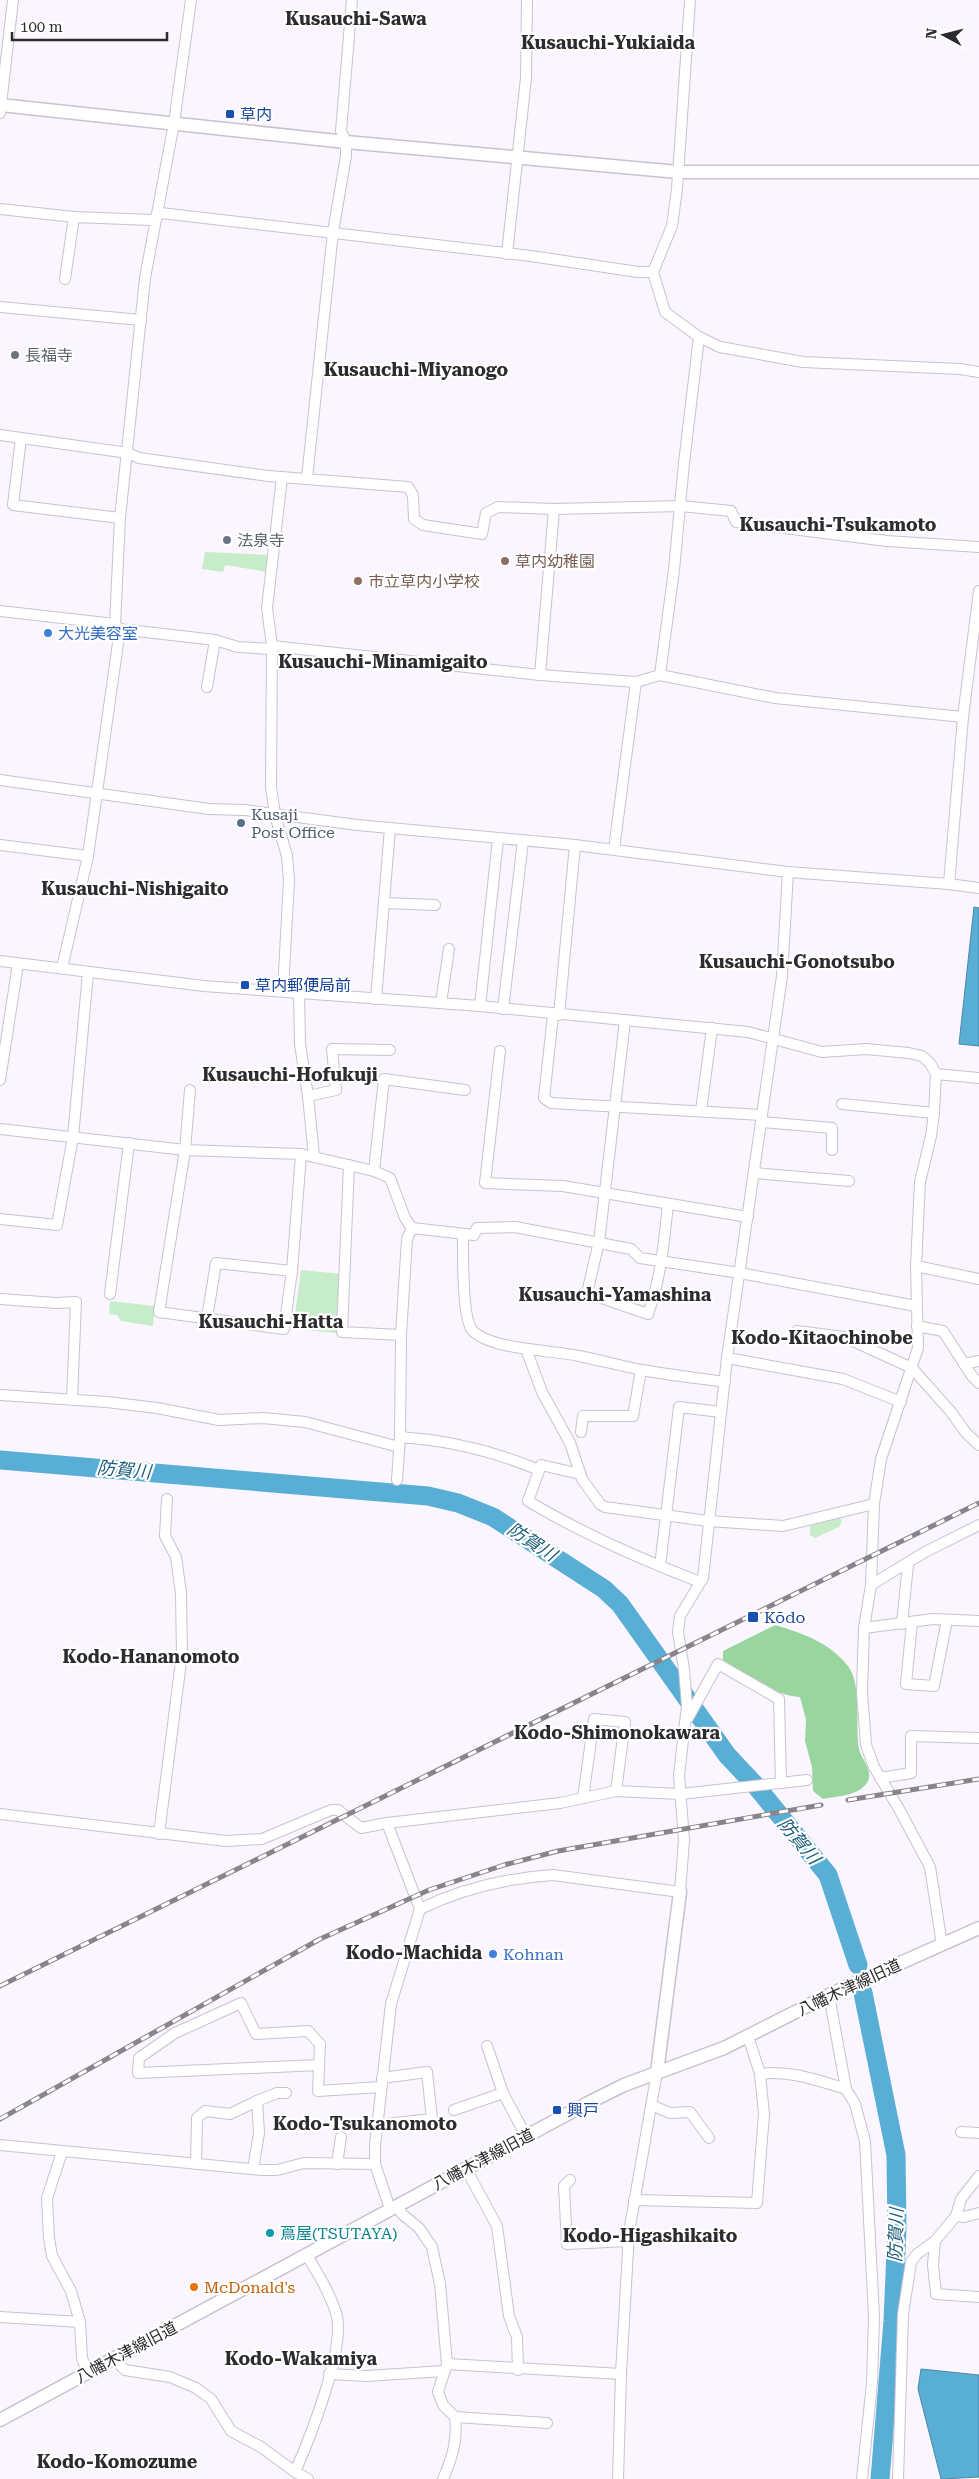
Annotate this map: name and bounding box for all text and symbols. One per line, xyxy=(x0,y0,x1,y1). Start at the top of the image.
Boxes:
district label: Kusauchi-Sawa xyxy=(285,8,427,29)
scale bar xyxy=(12,10,168,42)
north arrow xyxy=(919,10,969,60)
text: 100 m xyxy=(20,18,63,36)
text: N xyxy=(922,27,940,40)
district label: Kusauchi-Yukiaida xyxy=(521,32,695,53)
place label: 草内 xyxy=(240,105,272,124)
marker: 草内 xyxy=(224,108,236,120)
place label: 長福寺 xyxy=(25,346,73,365)
marker: 長福寺 xyxy=(9,349,21,361)
district label: Kusauchi-Miyanogo xyxy=(324,359,509,380)
district label: Kusauchi-Tsukamoto xyxy=(740,514,937,535)
place label: 法泉寺 xyxy=(237,531,285,550)
marker: 法泉寺 xyxy=(221,534,233,546)
place label: 草内幼稚園 xyxy=(515,552,595,571)
marker: 草内幼稚園 xyxy=(499,555,511,567)
place label: 市立草内小学校 xyxy=(368,572,480,591)
marker: 市立草内小学校 xyxy=(352,575,364,587)
place label: 大光美容室 xyxy=(58,624,138,643)
marker: 大光美容室 xyxy=(42,627,54,639)
district label: Kusauchi-Minamigaito xyxy=(278,651,488,672)
place label: Kusaji Post Office xyxy=(251,805,335,842)
marker: Kusaji Post Office xyxy=(235,817,247,829)
district label: Kusauchi-Nishigaito xyxy=(41,878,229,899)
district label: Kusauchi-Gonotsubo xyxy=(699,951,895,972)
place label: 草内郵便局前 xyxy=(255,976,351,995)
marker: 草内郵便局前 xyxy=(239,979,251,991)
district label: Kusauchi-Hofukuji xyxy=(202,1064,378,1085)
district label: Kusauchi-Yamashina xyxy=(519,1284,712,1305)
district label: Kusauchi-Hatta xyxy=(199,1311,344,1332)
district label: Kodo-Kitaochinobe xyxy=(731,1327,913,1348)
water label: 防賀川 xyxy=(96,1457,154,1482)
water label: 防賀川 xyxy=(504,1518,562,1566)
place label: Kōdo xyxy=(764,1608,805,1627)
marker: Kōdo xyxy=(746,1610,760,1624)
district label: Kodo-Hananomoto xyxy=(63,1646,240,1667)
district label: Kodo-Shimonokawara xyxy=(514,1722,720,1743)
water label: 防賀川 xyxy=(774,1813,826,1870)
district label: Kodo-Machida xyxy=(346,1942,483,1963)
place label: Kohnan xyxy=(503,1945,564,1964)
marker: Kohnan xyxy=(487,1948,499,1960)
street label: 八幡木津線旧道 xyxy=(794,1955,904,2020)
place label: 興戸 xyxy=(567,2101,599,2120)
marker: 興戸 xyxy=(551,2104,563,2116)
district label: Kodo-Tsukanomoto xyxy=(273,2113,457,2134)
street label: 八幡木津線旧道 xyxy=(429,2125,537,2194)
water label: 防賀川 xyxy=(884,2206,907,2262)
place label: 蔦屋(TSUTAYA) xyxy=(280,2224,397,2243)
district label: Kodo-Higashikaito xyxy=(563,2225,738,2246)
marker: 蔦屋(TSUTAYA) xyxy=(264,2227,276,2239)
place label: McDonald's xyxy=(204,2278,296,2297)
marker: McDonald's xyxy=(188,2281,200,2293)
street label: 八幡木津線旧道 xyxy=(72,2318,180,2387)
district label: Kodo-Wakamiya xyxy=(225,2348,378,2369)
district label: Kodo-Komozume xyxy=(37,2451,198,2472)

